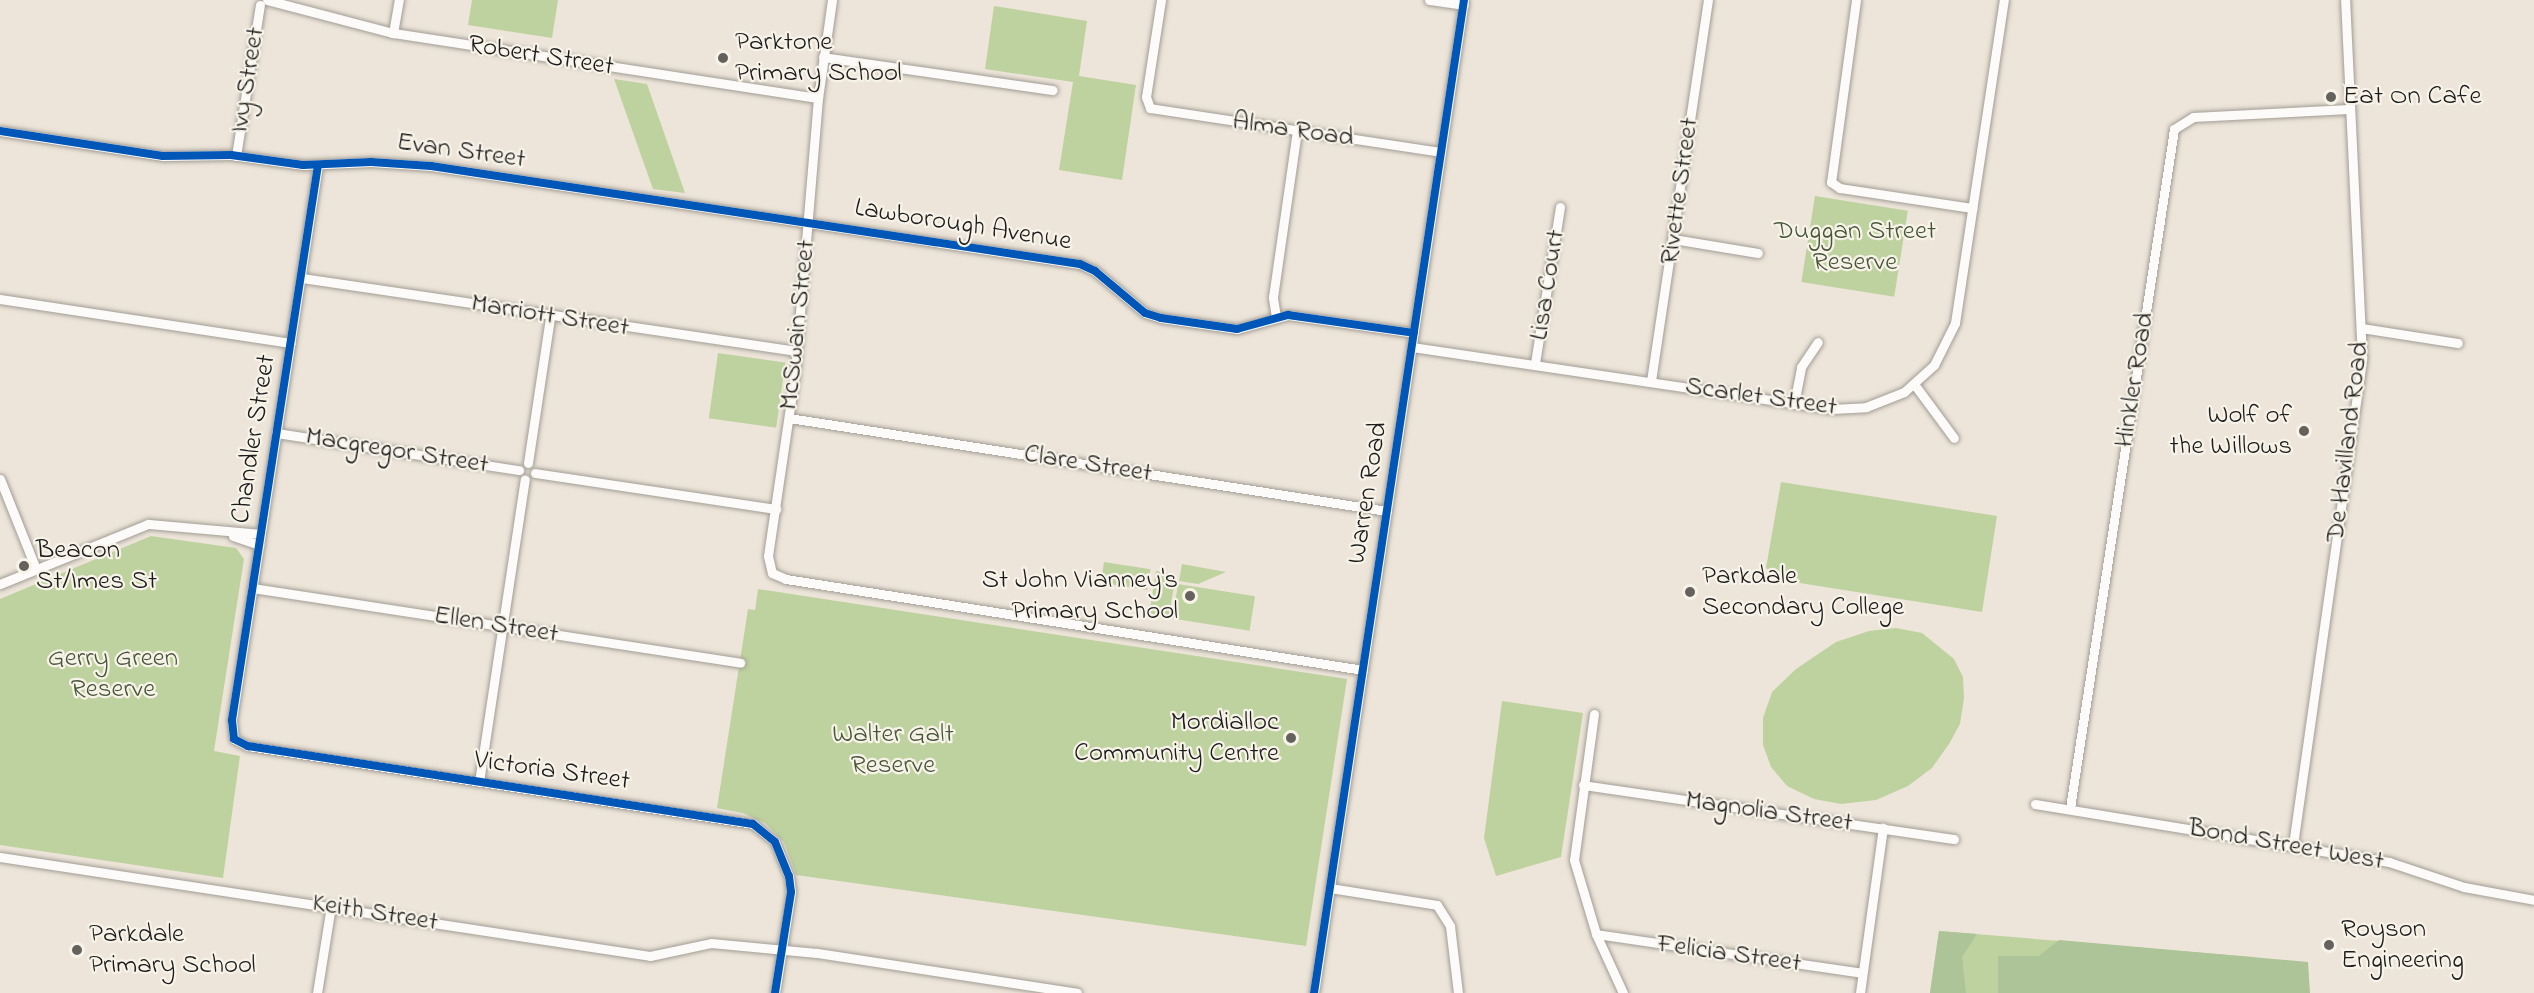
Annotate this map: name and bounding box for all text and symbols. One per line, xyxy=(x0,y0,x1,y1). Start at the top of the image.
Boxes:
street label: Ivy Street xyxy=(224,25,272,135)
place label: Parktone Primary School xyxy=(735,26,902,89)
street label: Robert Street xyxy=(466,29,616,83)
marker: Parktone Primary School xyxy=(716,51,730,65)
place label: Eat On Cafe xyxy=(2343,81,2482,113)
marker: Eat On Cafe xyxy=(2324,90,2338,104)
street label: Alma Road xyxy=(1230,105,1356,155)
street label: Rivette Street xyxy=(1654,115,1706,267)
street label: Evan Street xyxy=(395,126,527,176)
street label: Lawborough Avenue xyxy=(852,192,1074,258)
park label: Duggan Street Reserve xyxy=(1774,215,1936,278)
street label: Lisa Court xyxy=(1523,227,1573,343)
street label: McSwain Street xyxy=(773,238,823,412)
street label: Marriott Street xyxy=(469,288,631,344)
street label: Hinkler Road xyxy=(2108,310,2162,450)
street label: De Havilland Road xyxy=(2320,340,2376,544)
street label: Chandler Street xyxy=(225,352,283,526)
street label: Scarlet Street xyxy=(1683,370,1839,424)
place label: Wolf of the Willows xyxy=(2170,399,2292,462)
street label: Warren Road xyxy=(1341,420,1395,566)
street label: Macgregor Street xyxy=(303,421,491,481)
marker: Wolf of the Willows xyxy=(2297,424,2311,438)
street label: Clare Street xyxy=(1022,438,1154,490)
place label: Beacon St/Imes St xyxy=(36,534,157,597)
marker: Beacon St/Imes St xyxy=(17,559,31,573)
place label: Parkdale Secondary College xyxy=(1702,560,1904,623)
place label: St John Vianney's Primary School xyxy=(982,564,1178,627)
marker: Parkdale Secondary College xyxy=(1683,585,1697,599)
marker: St John Vianney's Primary School xyxy=(1183,589,1197,603)
street label: Ellen Street xyxy=(431,599,561,651)
park label: Gerry Green Reserve xyxy=(48,642,178,705)
place label: Mordialloc Community Centre xyxy=(1074,706,1279,769)
park label: Walter Galt Reserve xyxy=(832,718,954,781)
marker: Mordialloc Community Centre xyxy=(1284,731,1298,745)
street label: Victoria Street xyxy=(472,744,632,798)
street label: Magnolia Street xyxy=(1683,784,1855,840)
street label: Bond Street West xyxy=(2186,812,2386,878)
street label: Keith Street xyxy=(310,887,440,939)
place label: Royson Engineering xyxy=(2341,913,2464,976)
place label: Parkdale Primary School xyxy=(89,918,256,981)
street label: Felicia Street xyxy=(1655,928,1803,980)
marker: Royson Engineering xyxy=(2322,938,2336,952)
marker: Parkdale Primary School xyxy=(70,943,84,957)

